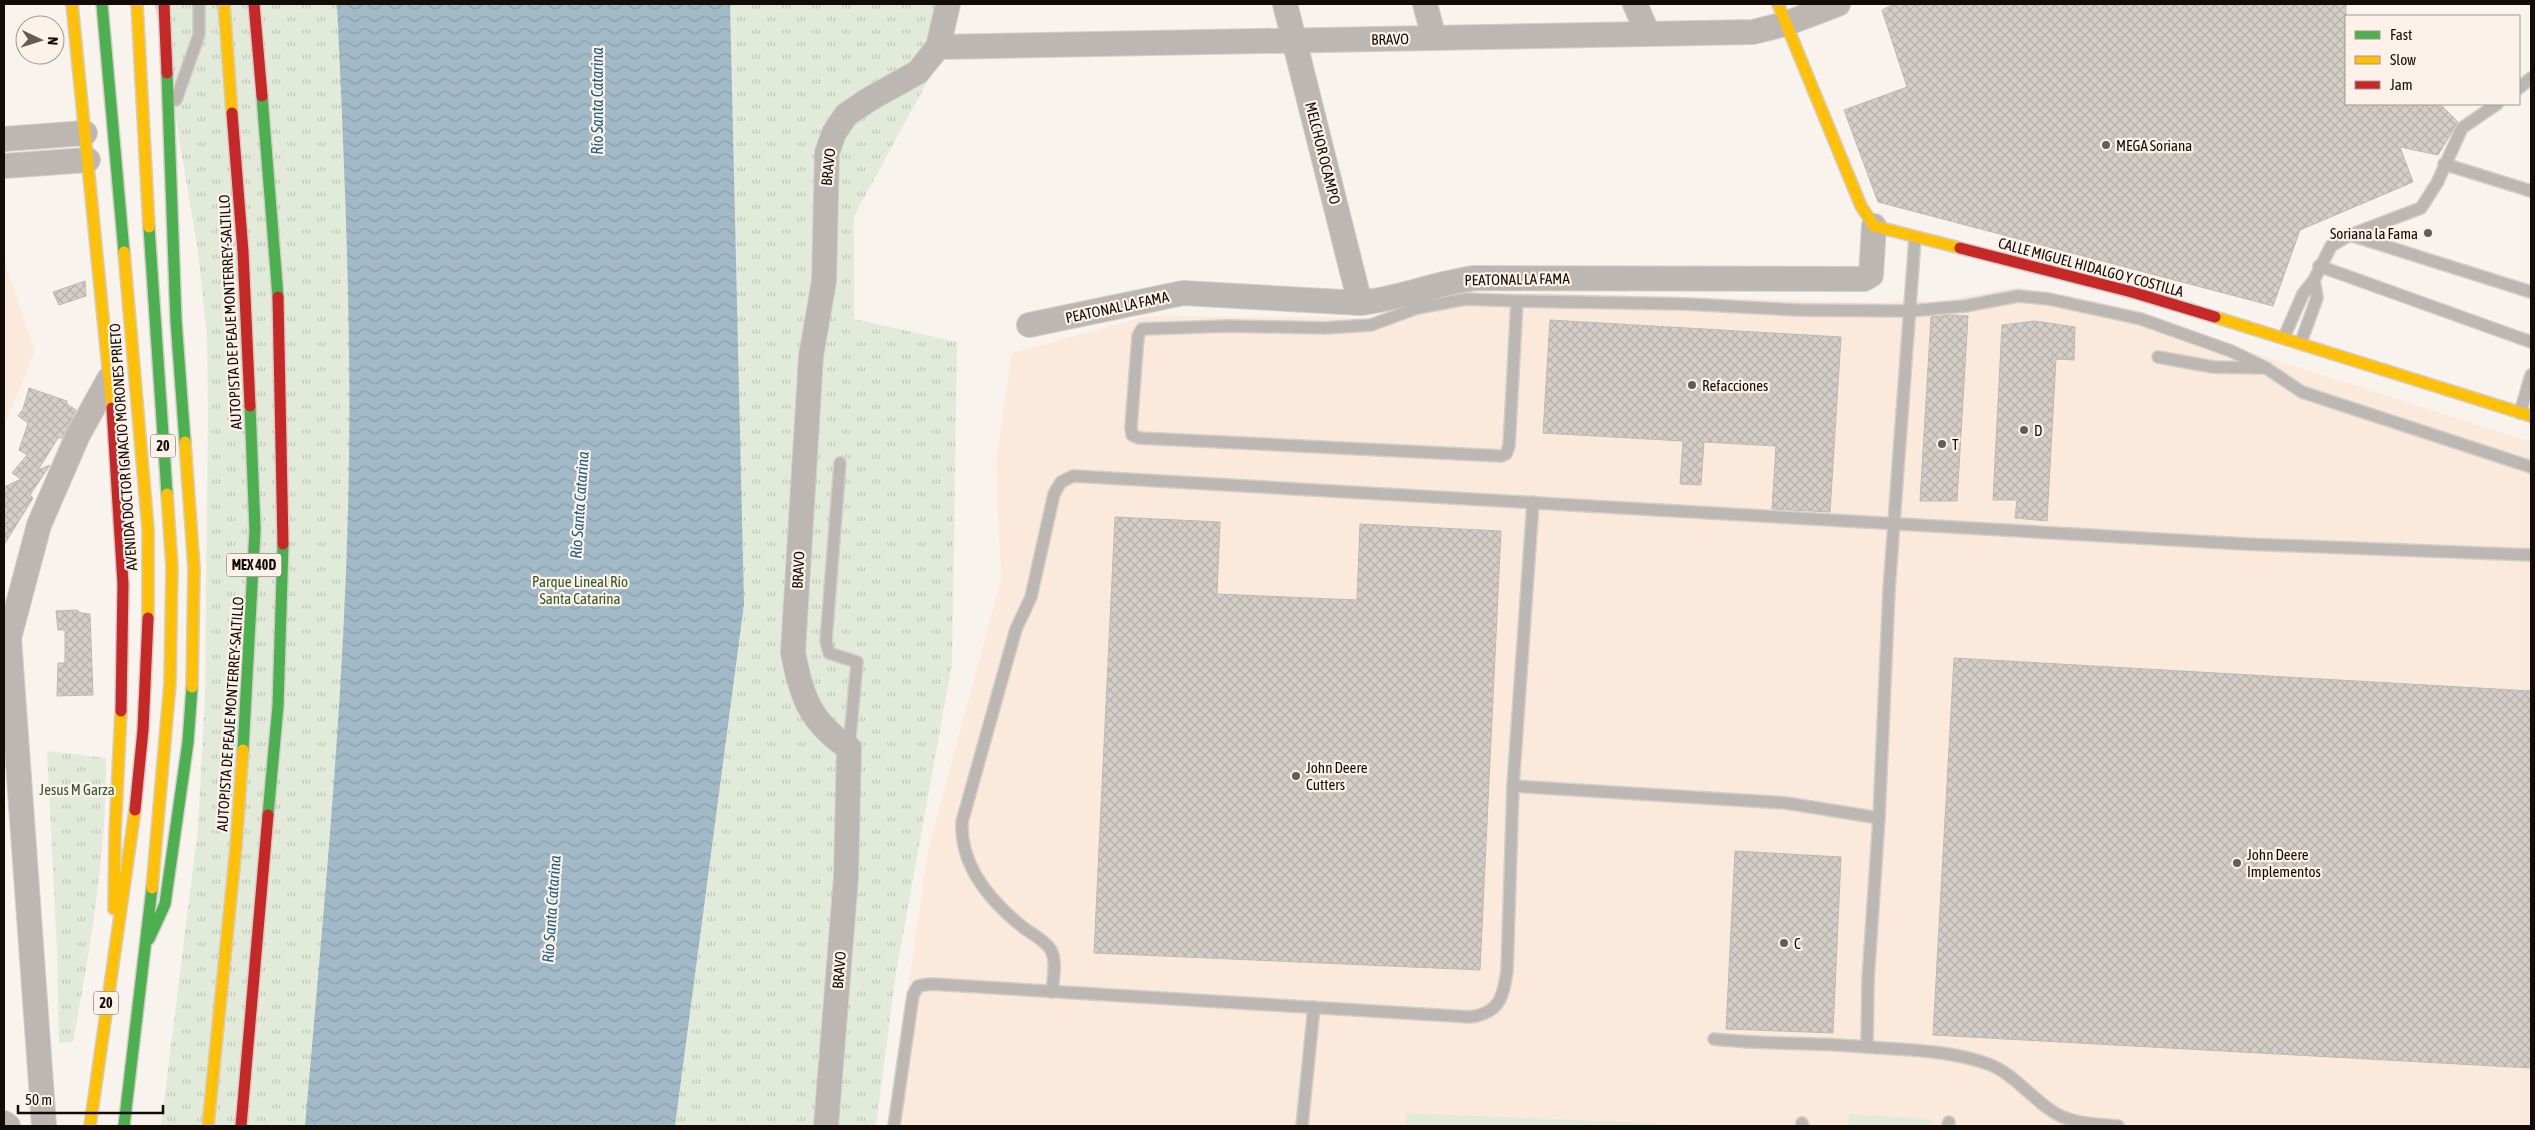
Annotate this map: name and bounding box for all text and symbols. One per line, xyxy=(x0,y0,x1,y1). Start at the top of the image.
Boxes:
north arrow xyxy=(15,15,65,65)
legend xyxy=(2345,15,2520,105)
text: Fast xyxy=(2390,26,2412,43)
street label: BRAVO xyxy=(1371,30,1409,48)
text: N xyxy=(45,36,61,46)
water label: Río Santa Catarina xyxy=(588,47,606,155)
text: Slow xyxy=(2390,51,2416,68)
text: Jam xyxy=(2390,76,2413,93)
street label: MELCHOR OCAMPO xyxy=(1302,100,1344,206)
place label: MEGA Soriana xyxy=(2116,137,2192,154)
marker: MEGA Soriana xyxy=(2100,139,2112,151)
street label: BRAVO xyxy=(818,147,838,187)
street label: AUTOPISTA DE PEAJE MONTERREY-SALTILLO xyxy=(215,194,245,430)
place label: Soriana la Fama xyxy=(2330,225,2418,242)
marker: Soriana la Fama xyxy=(2422,227,2434,239)
street label: CALLE MIGUEL HIDALGO Y COSTILLA xyxy=(1996,234,2186,300)
street label: PEATONAL LA FAMA xyxy=(1464,270,1570,288)
street label: PEATONAL LA FAMA xyxy=(1064,288,1171,326)
street label: AVENIDA DOCTOR IGNACIO MORONES PRIETO xyxy=(106,323,140,571)
place label: Refacciones xyxy=(1702,377,1768,394)
marker: Refacciones xyxy=(1686,379,1698,391)
place label: D xyxy=(2034,422,2042,439)
marker: D xyxy=(2018,424,2030,436)
road number: 20 xyxy=(150,434,176,458)
place label: T xyxy=(1952,436,1959,453)
marker: T xyxy=(1936,438,1948,450)
water label: Río Santa Catarina xyxy=(566,450,592,559)
street label: BRAVO xyxy=(789,551,807,589)
road number: MEX 40D xyxy=(226,554,282,576)
park label: Parque Lineal Río Santa Catarina xyxy=(532,573,628,607)
street label: AUTOPISTA DE PEAJE MONTERREY-SALTILLO xyxy=(213,596,247,832)
place label: John Deere Cutters xyxy=(1306,759,1368,793)
marker: John Deere Cutters xyxy=(1290,770,1302,782)
park label: Jesus M Garza xyxy=(39,781,115,798)
place label: John Deere Implementos xyxy=(2247,846,2321,880)
water label: Río Santa Catarina xyxy=(538,854,564,963)
marker: John Deere Implementos xyxy=(2231,857,2243,869)
place label: C xyxy=(1794,935,1801,952)
marker: C xyxy=(1778,937,1790,949)
street label: BRAVO xyxy=(829,950,849,989)
road number: 20 xyxy=(94,991,118,1014)
scale bar xyxy=(18,1082,162,1114)
text: 50 m xyxy=(25,1091,52,1108)

